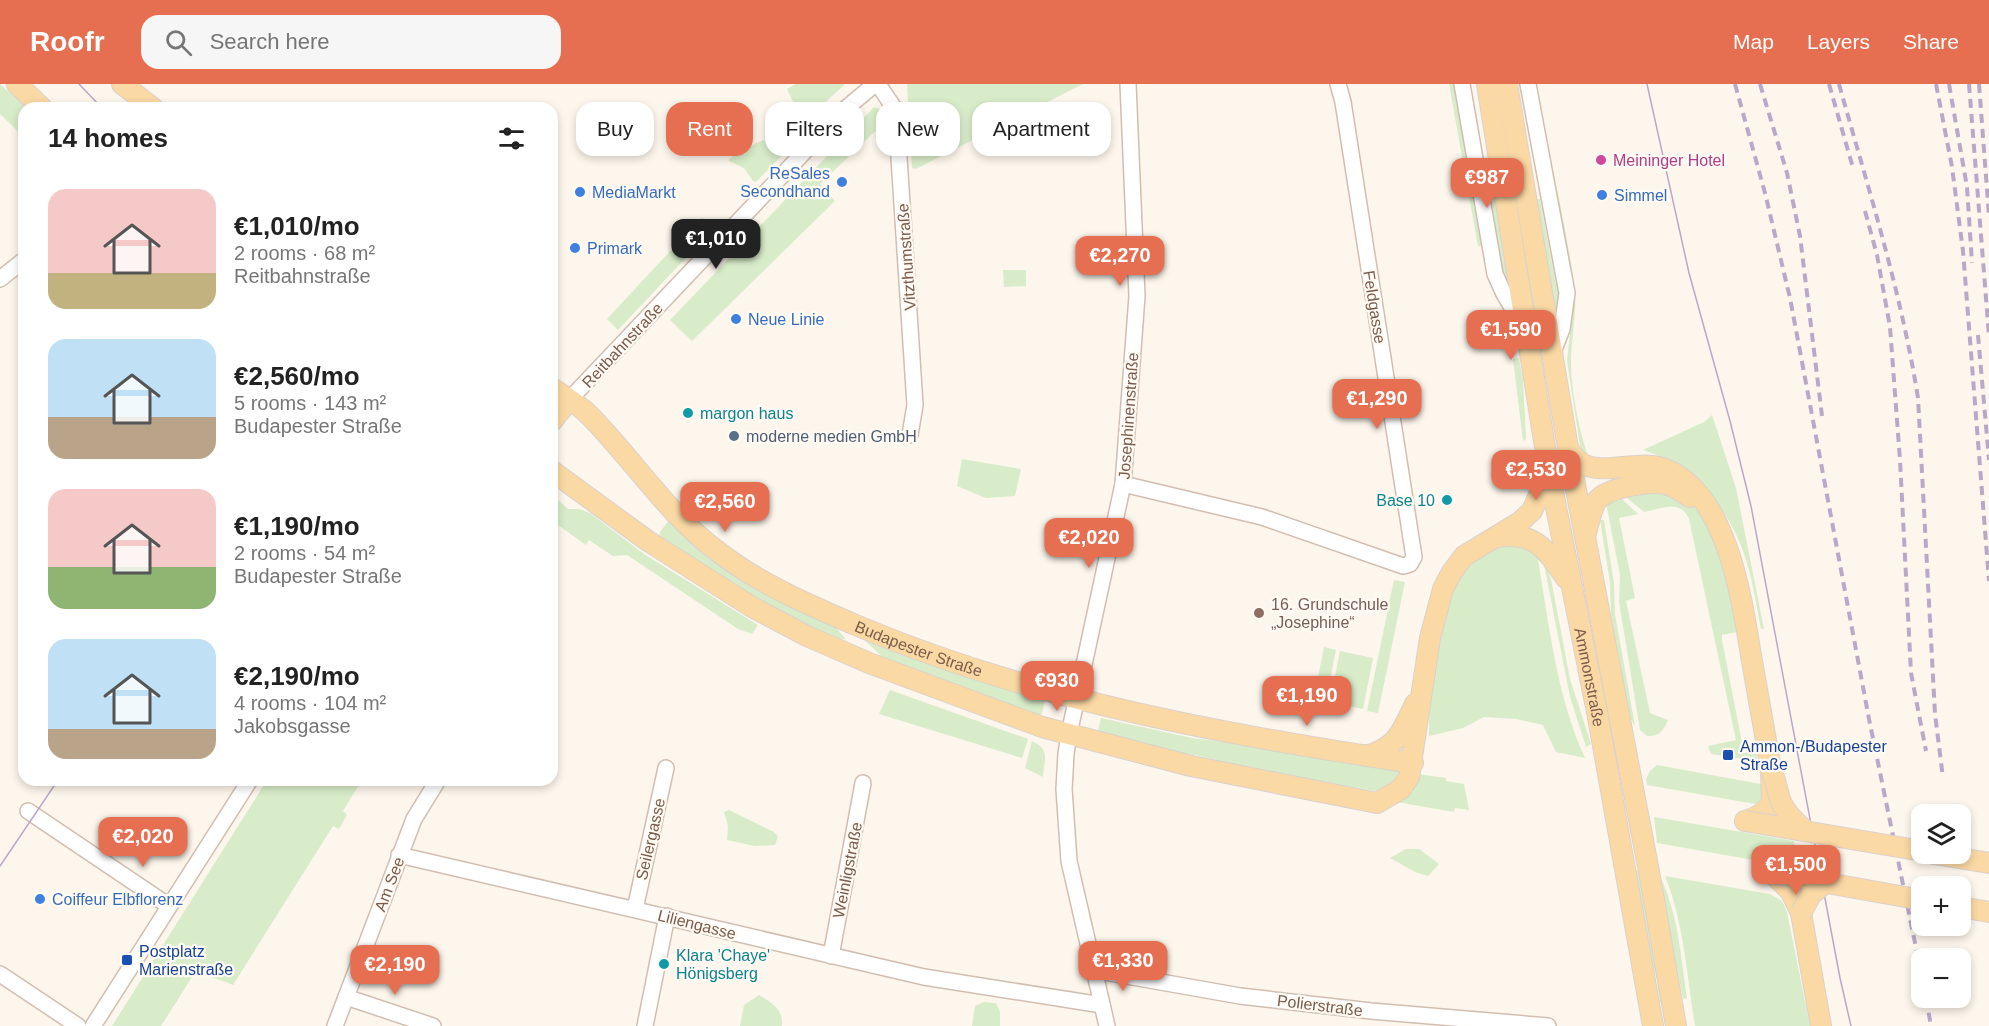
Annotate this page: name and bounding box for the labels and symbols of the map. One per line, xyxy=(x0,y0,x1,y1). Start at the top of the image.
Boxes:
place label: Meininger Hotel xyxy=(1613,152,1725,169)
marker: Meininger Hotel xyxy=(1594,153,1608,167)
pin: €987 xyxy=(1451,158,1523,209)
place label: ReSales Secondhand xyxy=(740,165,830,200)
marker: ReSales Secondhand xyxy=(835,175,849,189)
place label: MediaMarkt xyxy=(592,184,676,201)
marker: MediaMarkt xyxy=(573,185,587,199)
place label: Simmel xyxy=(1614,187,1667,204)
marker: Simmel xyxy=(1595,188,1609,202)
street label: Vitzthumstraße xyxy=(894,203,919,311)
pin: €1,010 xyxy=(667,219,765,270)
pin: €2,270 xyxy=(1071,236,1169,287)
place label: Primark xyxy=(587,240,643,257)
marker: Primark xyxy=(568,241,582,255)
street label: Feldgasse xyxy=(1360,269,1389,345)
street label: Reitbahnstraße xyxy=(579,299,666,391)
pin: €1,590 xyxy=(1462,310,1560,361)
place label: Neue Linie xyxy=(748,311,825,328)
marker: Neue Linie xyxy=(729,312,743,326)
street label: Josephinenstraße xyxy=(1116,352,1141,480)
pin: €1,290 xyxy=(1328,379,1426,430)
place label: margon haus xyxy=(700,405,793,422)
marker: margon haus xyxy=(681,406,695,420)
place label: moderne medien GmbH xyxy=(746,428,917,445)
marker: moderne medien GmbH xyxy=(727,429,741,443)
pin: €2,530 xyxy=(1487,450,1585,501)
pin: €2,560 xyxy=(676,482,774,533)
place label: Base 10 xyxy=(1376,492,1435,509)
marker: Base 10 xyxy=(1440,493,1454,507)
pin: €2,020 xyxy=(1040,518,1138,569)
place label: 16. Grundschule „Josephine“ xyxy=(1271,596,1389,631)
marker: 16. Grundschule „Josephine“ xyxy=(1252,606,1266,620)
street label: Budapester Straße xyxy=(852,618,985,680)
street label: Ammonstraße xyxy=(1571,626,1607,728)
pin: €930 xyxy=(1021,661,1093,712)
pin: €1,190 xyxy=(1258,676,1356,727)
place label: Ammon-/Budapester Straße xyxy=(1740,738,1887,773)
marker: Ammon-/Budapester Straße xyxy=(1721,748,1735,762)
street label: Seilergasse xyxy=(633,796,668,882)
pin: €2,020 xyxy=(94,817,192,868)
street label: Weinligstraße xyxy=(830,821,865,920)
pin: €1,500 xyxy=(1747,845,1845,896)
street label: Am See xyxy=(371,854,408,914)
place label: Coiffeur Elbflorenz xyxy=(52,891,183,908)
marker: Coiffeur Elbflorenz xyxy=(33,892,47,906)
street label: Liliengasse xyxy=(656,907,738,942)
pin: €1,330 xyxy=(1074,941,1172,992)
place label: Postplatz Marienstraße xyxy=(139,943,233,978)
pin: €2,190 xyxy=(346,945,444,996)
place label: Klara 'Chaye' Hönigsberg xyxy=(676,947,770,982)
marker: Postplatz Marienstraße xyxy=(120,953,134,967)
marker: Klara 'Chaye' Hönigsberg xyxy=(657,957,671,971)
street label: Polierstraße xyxy=(1276,992,1364,1019)

